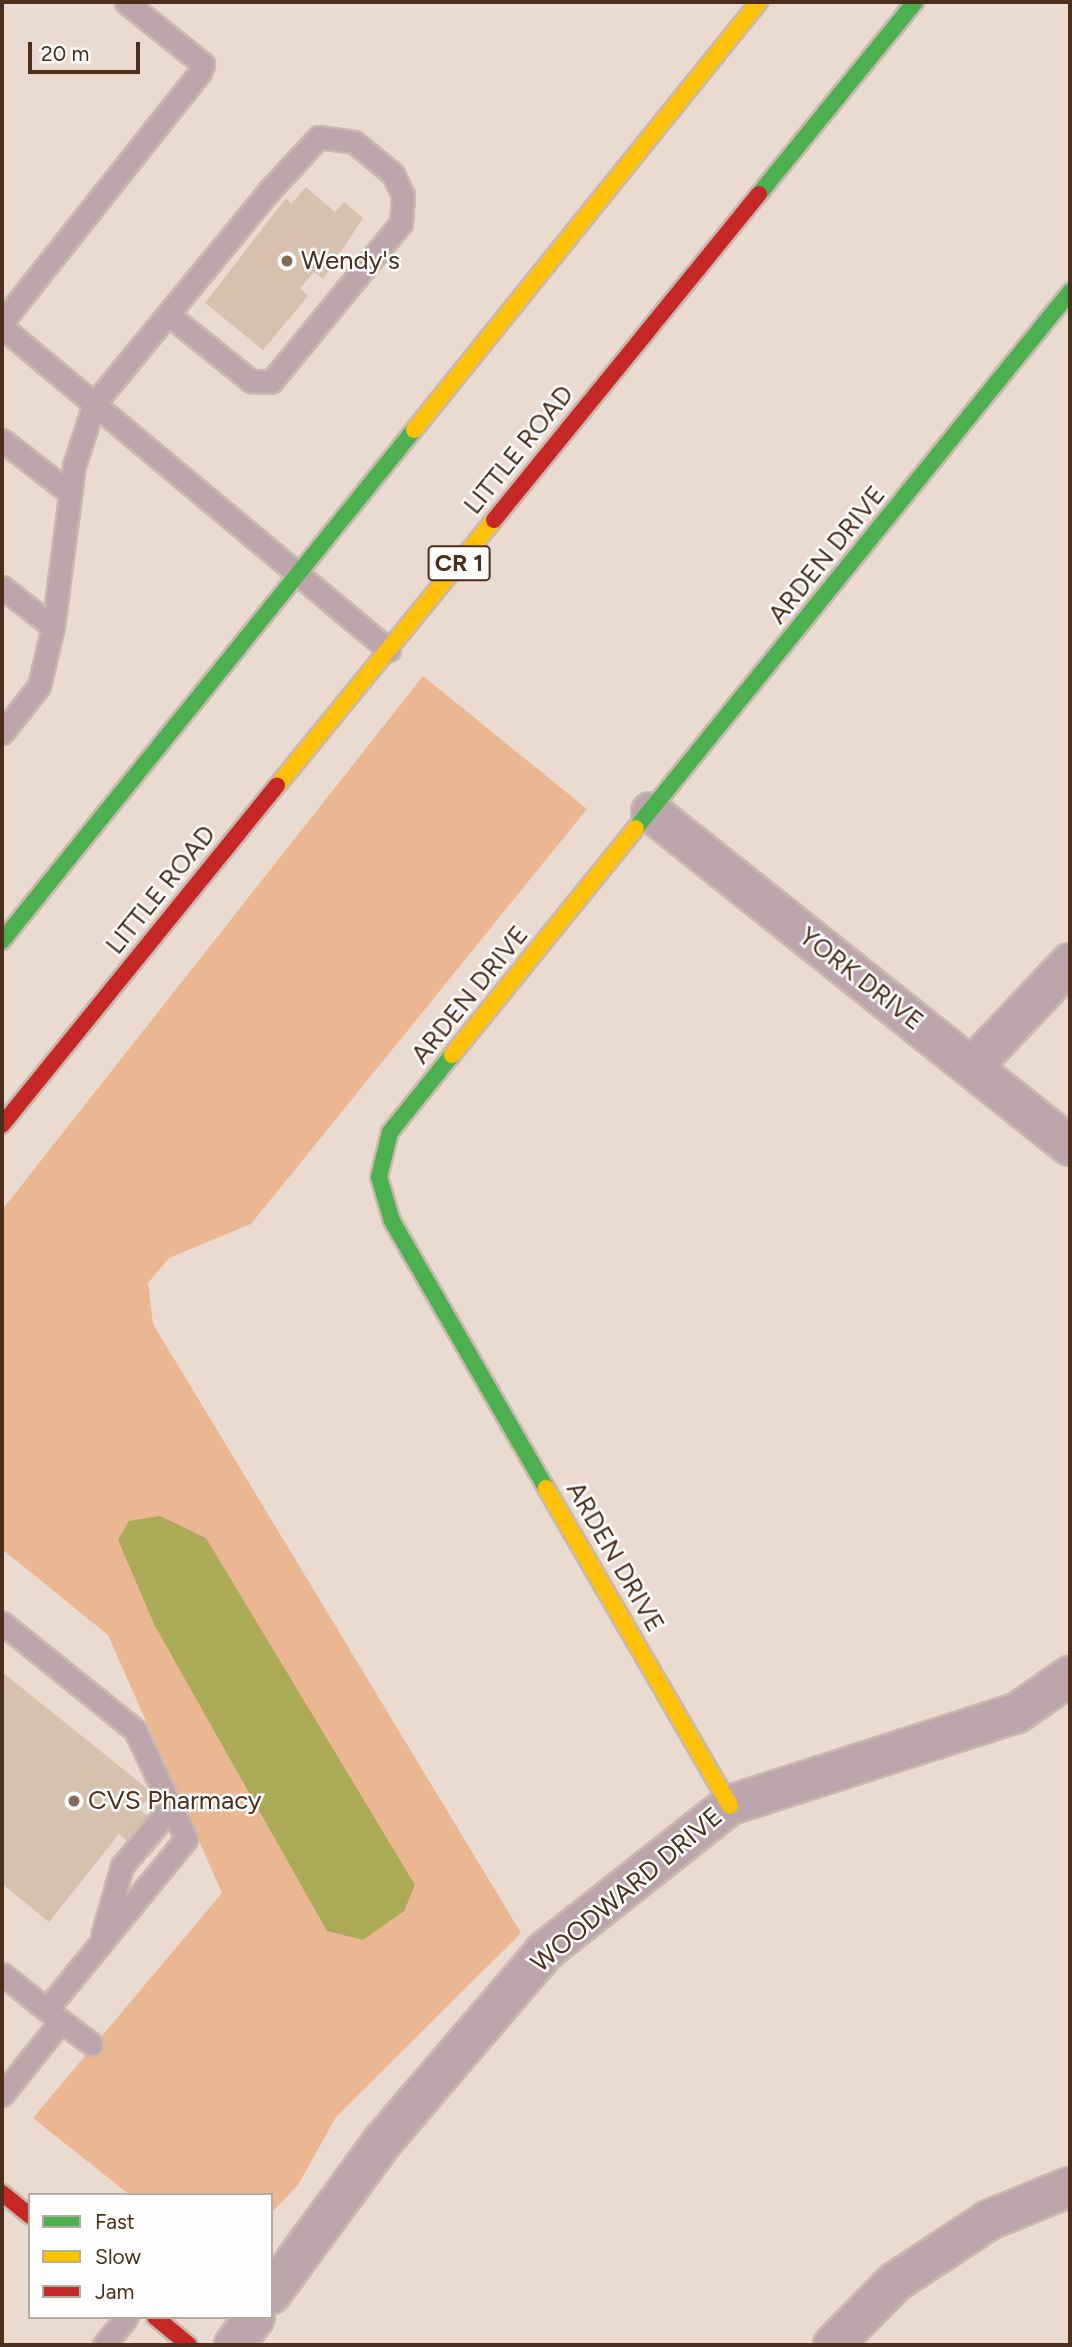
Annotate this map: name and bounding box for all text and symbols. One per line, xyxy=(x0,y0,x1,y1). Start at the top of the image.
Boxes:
scale bar xyxy=(32,28,144,72)
text: 20 m xyxy=(41,41,89,66)
place label: Wendy's xyxy=(301,245,400,277)
marker: Wendy's xyxy=(279,253,295,269)
street label: LITTLE ROAD xyxy=(458,379,580,521)
street label: ARDEN DRIVE xyxy=(762,480,892,630)
road number: CR 1 xyxy=(428,542,490,584)
street label: LITTLE ROAD xyxy=(100,819,222,961)
street label: ARDEN DRIVE xyxy=(405,920,535,1070)
street label: YORK DRIVE xyxy=(793,921,929,1037)
street label: ARDEN DRIVE xyxy=(559,1476,671,1638)
place label: CVS Pharmacy xyxy=(88,1785,262,1817)
marker: CVS Pharmacy xyxy=(66,1793,82,1809)
street label: WOODWARD DRIVE xyxy=(525,1801,729,1979)
legend xyxy=(28,2193,273,2319)
text: Fast xyxy=(95,2209,135,2234)
text: Slow xyxy=(95,2244,141,2269)
text: Jam xyxy=(95,2279,134,2304)

